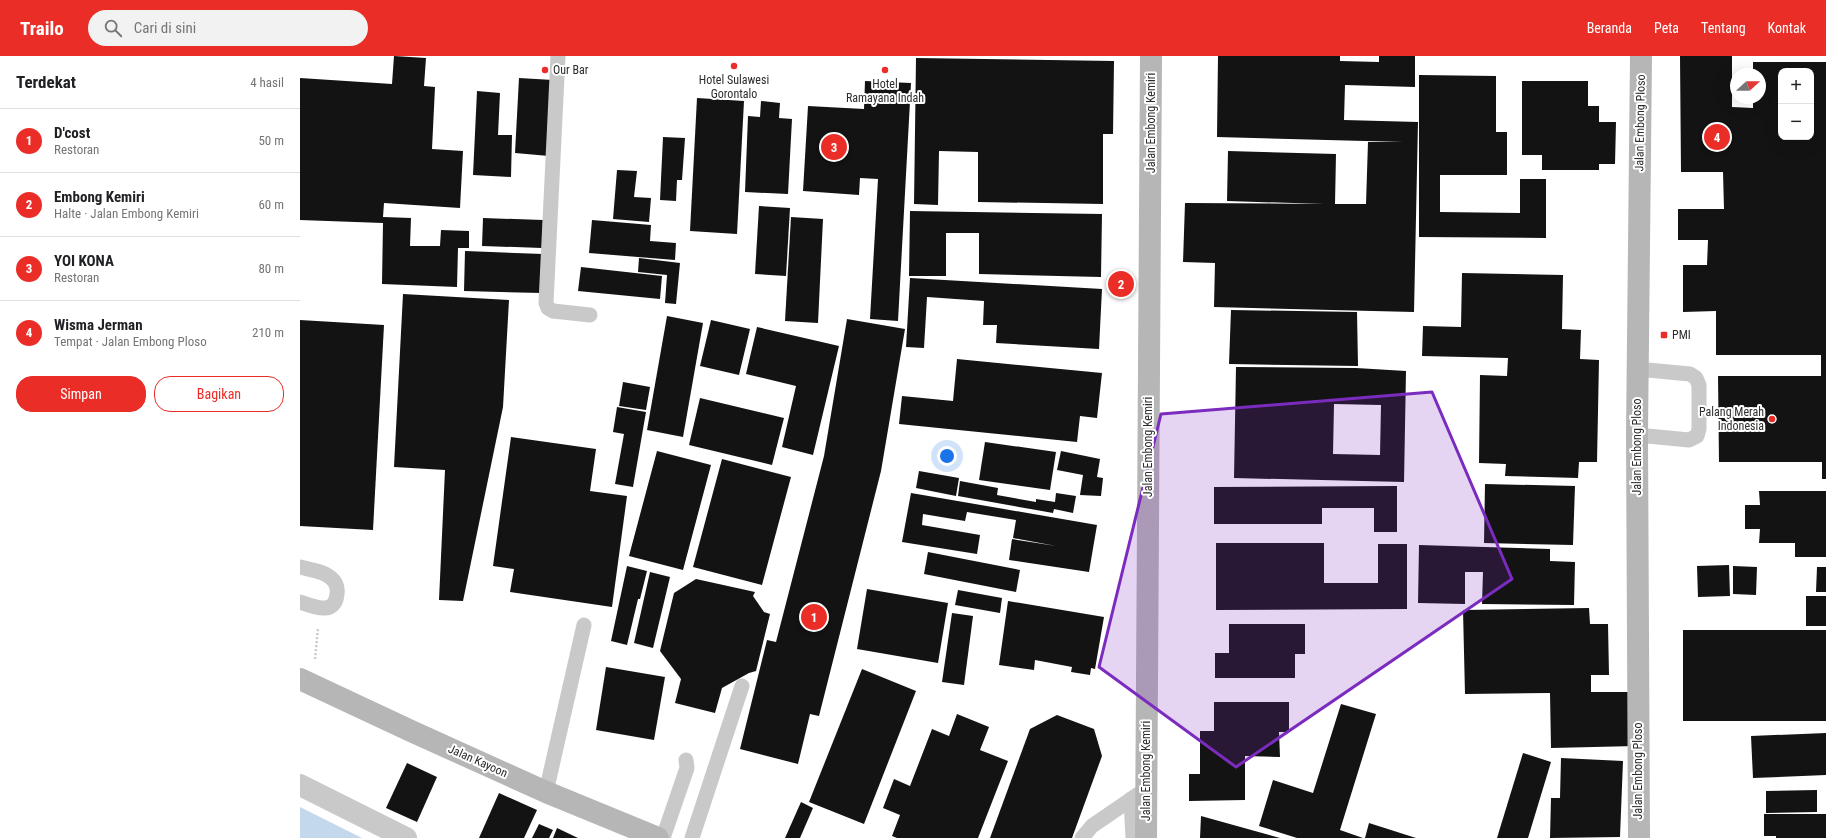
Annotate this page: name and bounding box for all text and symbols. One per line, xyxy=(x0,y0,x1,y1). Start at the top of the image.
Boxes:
search box xyxy=(88,10,368,46)
text: Trailo xyxy=(20,17,64,40)
icon: search xyxy=(102,17,124,39)
text: Cari di sini xyxy=(134,19,196,37)
text: Beranda xyxy=(1587,20,1632,36)
text: Peta xyxy=(1654,20,1679,36)
text: Tentang xyxy=(1701,20,1746,36)
text: Kontak xyxy=(1768,20,1806,36)
marker: Hotel Sulawesi Gorontalo xyxy=(729,61,739,71)
place label: Our Bar xyxy=(553,63,589,77)
marker: Our Bar xyxy=(540,65,550,75)
marker: Hotel Ramayana Indah xyxy=(880,65,890,75)
north arrow xyxy=(1730,68,1766,104)
map controls xyxy=(1778,68,1814,140)
button: + xyxy=(1778,68,1814,104)
text: Terdekat xyxy=(16,72,76,92)
place label: Hotel Sulawesi Gorontalo xyxy=(699,73,769,101)
street label: Jalan Embong Kemiri xyxy=(1144,73,1158,173)
street label: Jalan Embong Ploso xyxy=(1632,74,1648,172)
text: 4 hasil xyxy=(250,75,284,90)
place label: Hotel Ramayana Indah xyxy=(846,77,924,105)
button: − xyxy=(1778,104,1814,140)
pin: 4 xyxy=(1704,122,1730,152)
text: D'cost xyxy=(54,124,90,142)
pin: 3 xyxy=(821,132,847,162)
text: 1 xyxy=(26,133,32,148)
text: 50 m xyxy=(258,133,284,148)
text: Restoran xyxy=(54,142,99,157)
text: Embong Kemiri xyxy=(54,188,145,206)
text: 2 xyxy=(26,197,32,212)
text: 60 m xyxy=(258,197,284,212)
text: Halte · Jalan Embong Kemiri xyxy=(54,206,199,221)
text: YOI KONA xyxy=(54,252,114,270)
text: 3 xyxy=(26,261,32,276)
text: 80 m xyxy=(258,261,284,276)
pin: 2 xyxy=(1108,269,1134,299)
text: Restoran xyxy=(54,270,99,285)
text: Wisma Jerman xyxy=(54,316,143,334)
text: 4 xyxy=(26,325,32,340)
text: 210 m xyxy=(252,325,284,340)
place label: PMI xyxy=(1672,328,1691,342)
marker: PMI xyxy=(1659,330,1669,340)
text: Tempat · Jalan Embong Ploso xyxy=(54,334,207,349)
button: Simpan xyxy=(16,376,146,412)
button: Bagikan xyxy=(154,376,284,412)
street label: Jalan Embong Kemiri xyxy=(1141,397,1155,497)
street label: Jalan Embong Ploso xyxy=(1630,399,1644,495)
place label: Palang Merah Indonesia xyxy=(1699,405,1764,433)
marker: Palang Merah Indonesia xyxy=(1767,414,1777,424)
your location xyxy=(937,446,957,466)
pin: 1 xyxy=(801,602,827,632)
street label: Jalan Embong Kemiri xyxy=(1139,721,1153,821)
street label: Jalan Embong Ploso xyxy=(1631,723,1645,819)
street label: Jalan Kayoon xyxy=(446,742,510,780)

